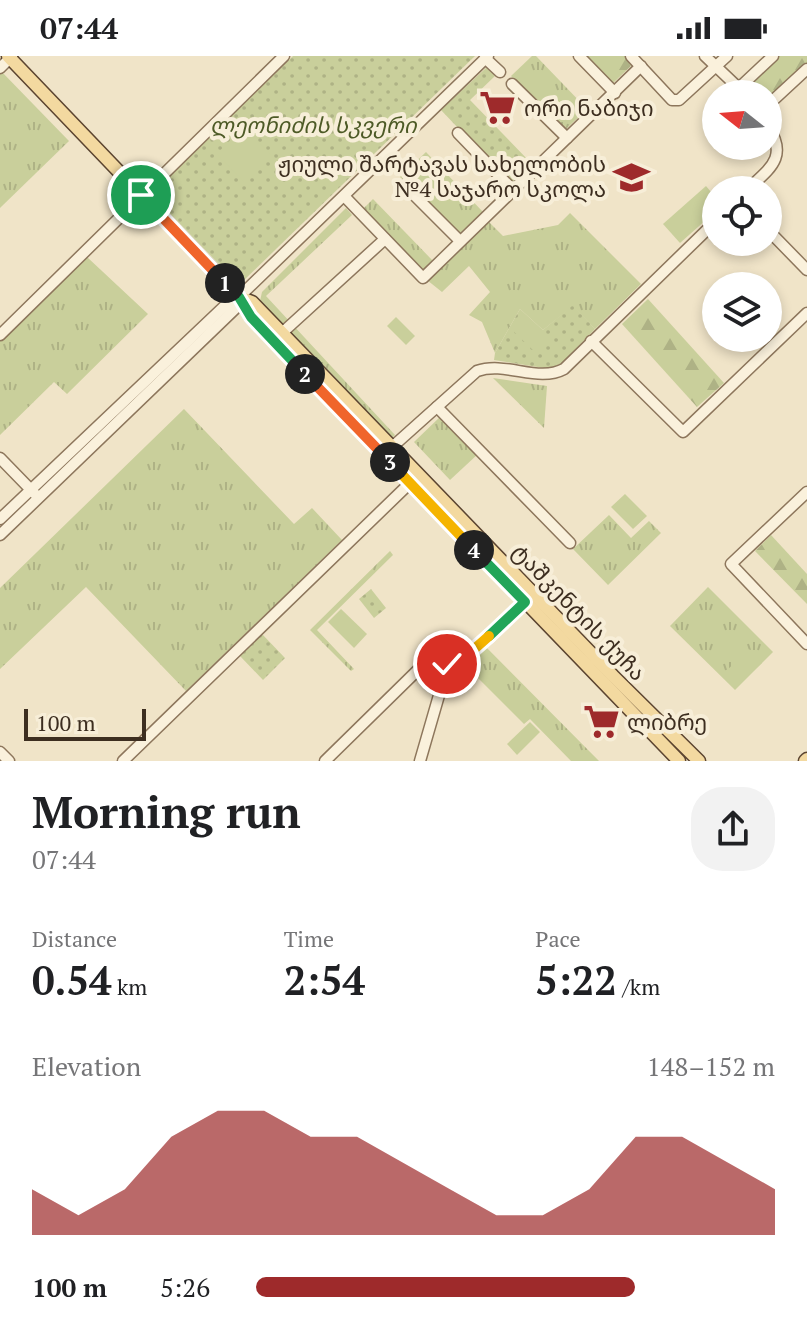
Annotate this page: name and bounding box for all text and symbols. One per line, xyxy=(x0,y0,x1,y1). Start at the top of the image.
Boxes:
text: 07:44 xyxy=(40,8,118,48)
north arrow xyxy=(702,80,782,160)
map controls xyxy=(702,80,782,352)
supermarket icon: ორი ნაბიჯი xyxy=(479,89,517,127)
place label: ორი ნაბიჯი xyxy=(524,93,654,122)
park label: ლეონიძის სკვერი xyxy=(210,110,418,139)
place label: ჟიული შარტავას სახელობის №4 საჯარო სკოლა xyxy=(278,149,606,203)
school or university icon: ჟიული შარტავას სახელობის №4 საჯარო სკოლა xyxy=(613,158,651,196)
pin xyxy=(107,161,175,229)
icon: arrive xyxy=(119,173,163,217)
button: locate xyxy=(702,176,782,256)
pin: 1 xyxy=(205,263,245,303)
text: 1 xyxy=(219,268,231,297)
button: layers xyxy=(702,272,782,352)
pin: 2 xyxy=(285,354,325,394)
text: 2 xyxy=(299,359,311,388)
pin: 3 xyxy=(370,442,410,482)
text: 3 xyxy=(384,447,396,476)
pin: 4 xyxy=(454,530,494,570)
text: 4 xyxy=(468,535,480,564)
street label: ტაშკენტის ქუჩა xyxy=(506,537,652,687)
pin xyxy=(413,630,481,698)
icon: check xyxy=(425,642,469,686)
supermarket icon: ლიბრე xyxy=(582,703,620,741)
scale bar xyxy=(24,705,146,741)
place label: ლიბრე xyxy=(627,707,707,736)
text: 100 m xyxy=(36,708,96,737)
text: Morning run xyxy=(32,782,301,841)
button: share xyxy=(691,787,775,871)
text: 07:44 xyxy=(32,842,96,876)
text: Distance xyxy=(32,924,117,953)
text: Time xyxy=(284,924,334,953)
text: Pace xyxy=(535,924,580,953)
text: 0.54 xyxy=(32,953,112,1006)
text: 2:54 xyxy=(284,953,365,1006)
text: 5:22 xyxy=(535,953,617,1006)
text: km xyxy=(112,972,147,1001)
text: /km xyxy=(617,972,660,1001)
text: Elevation xyxy=(32,1049,141,1083)
text: 148–152 m xyxy=(647,1049,775,1083)
text: 100 m xyxy=(32,1270,107,1304)
text: 5:26 xyxy=(160,1270,210,1304)

